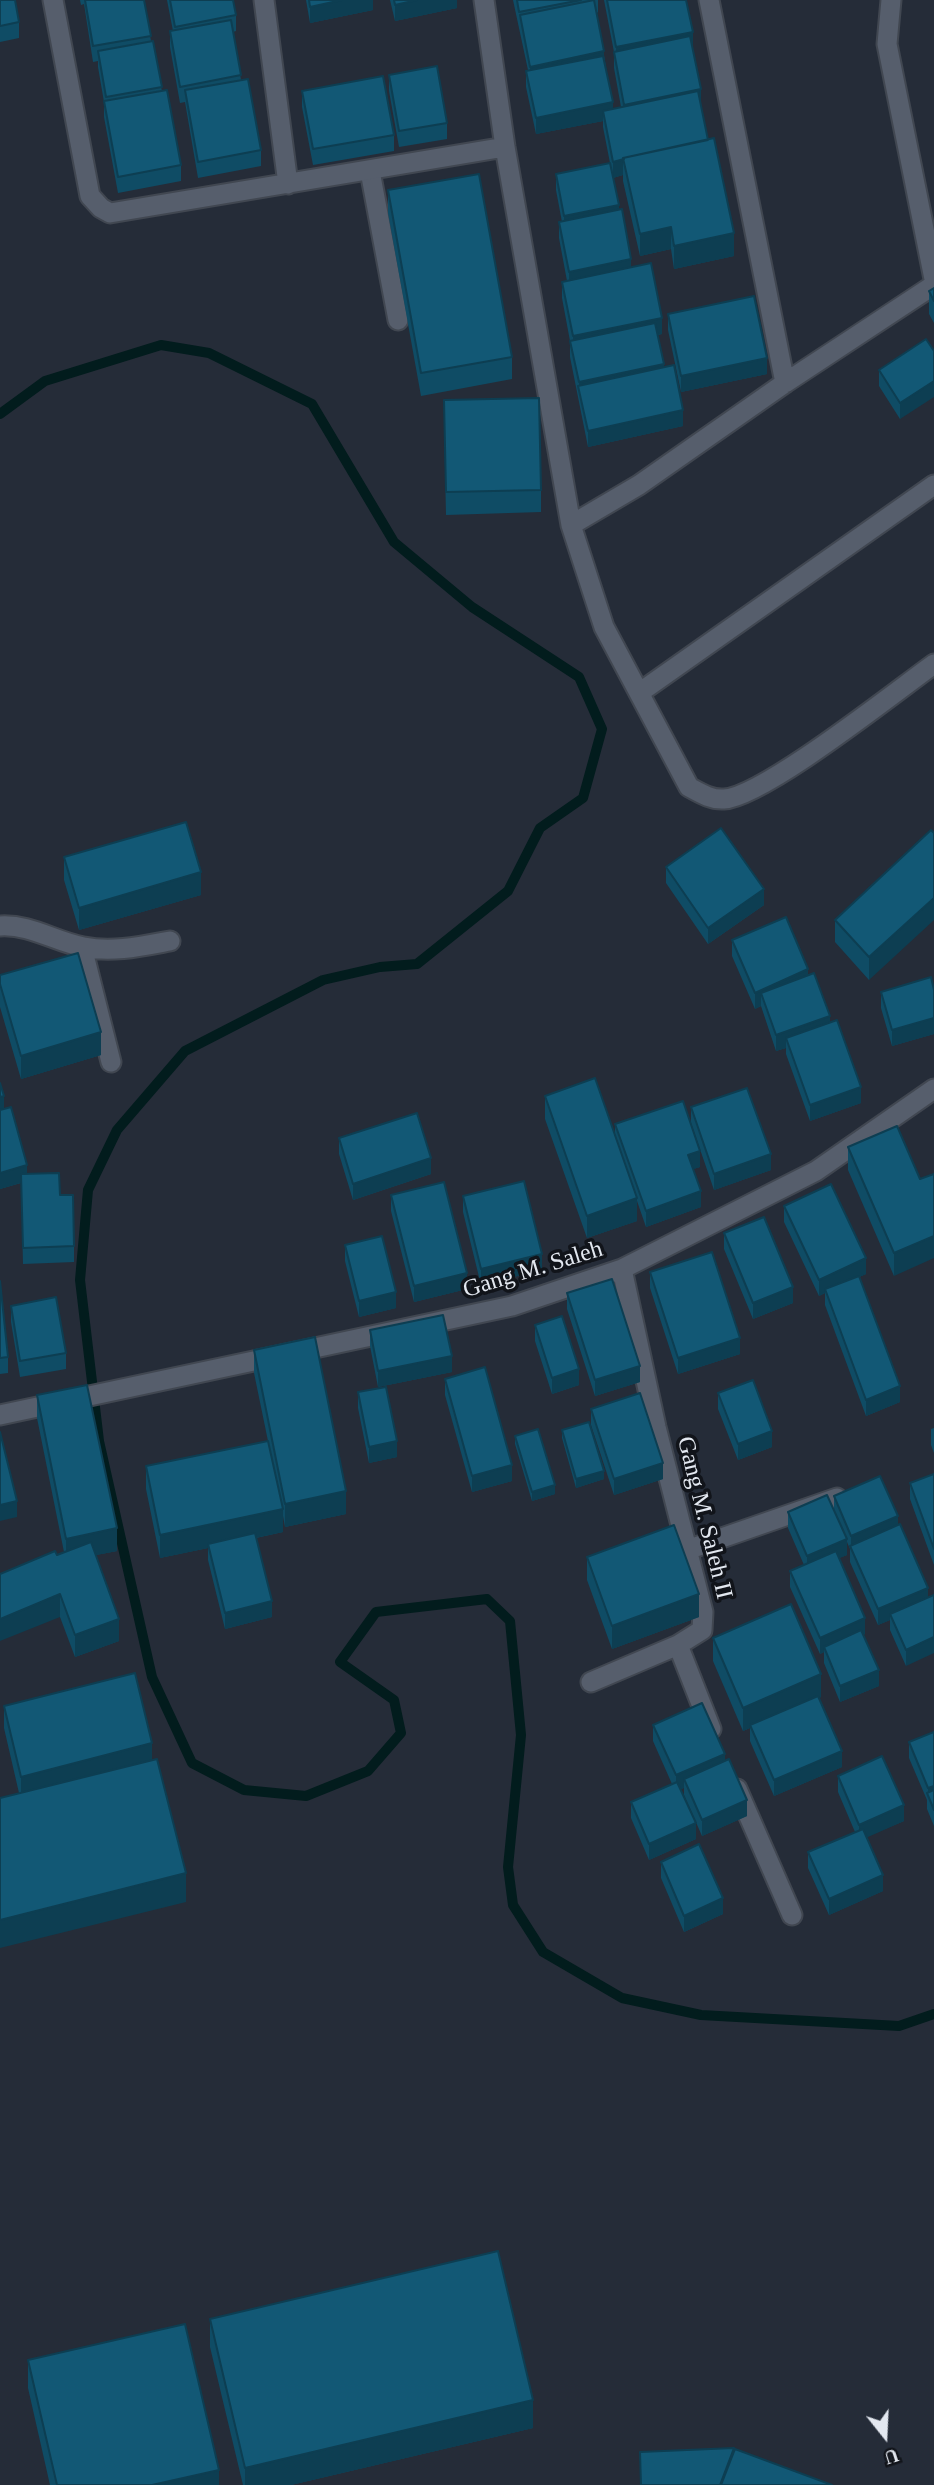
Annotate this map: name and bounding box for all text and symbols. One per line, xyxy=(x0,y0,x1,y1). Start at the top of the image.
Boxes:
street label: Gang M. Saleh xyxy=(460,1235,606,1305)
street label: Gang M. Saleh II xyxy=(670,1434,738,1602)
north arrow xyxy=(850,2401,920,2471)
text: U xyxy=(882,2444,901,2469)

